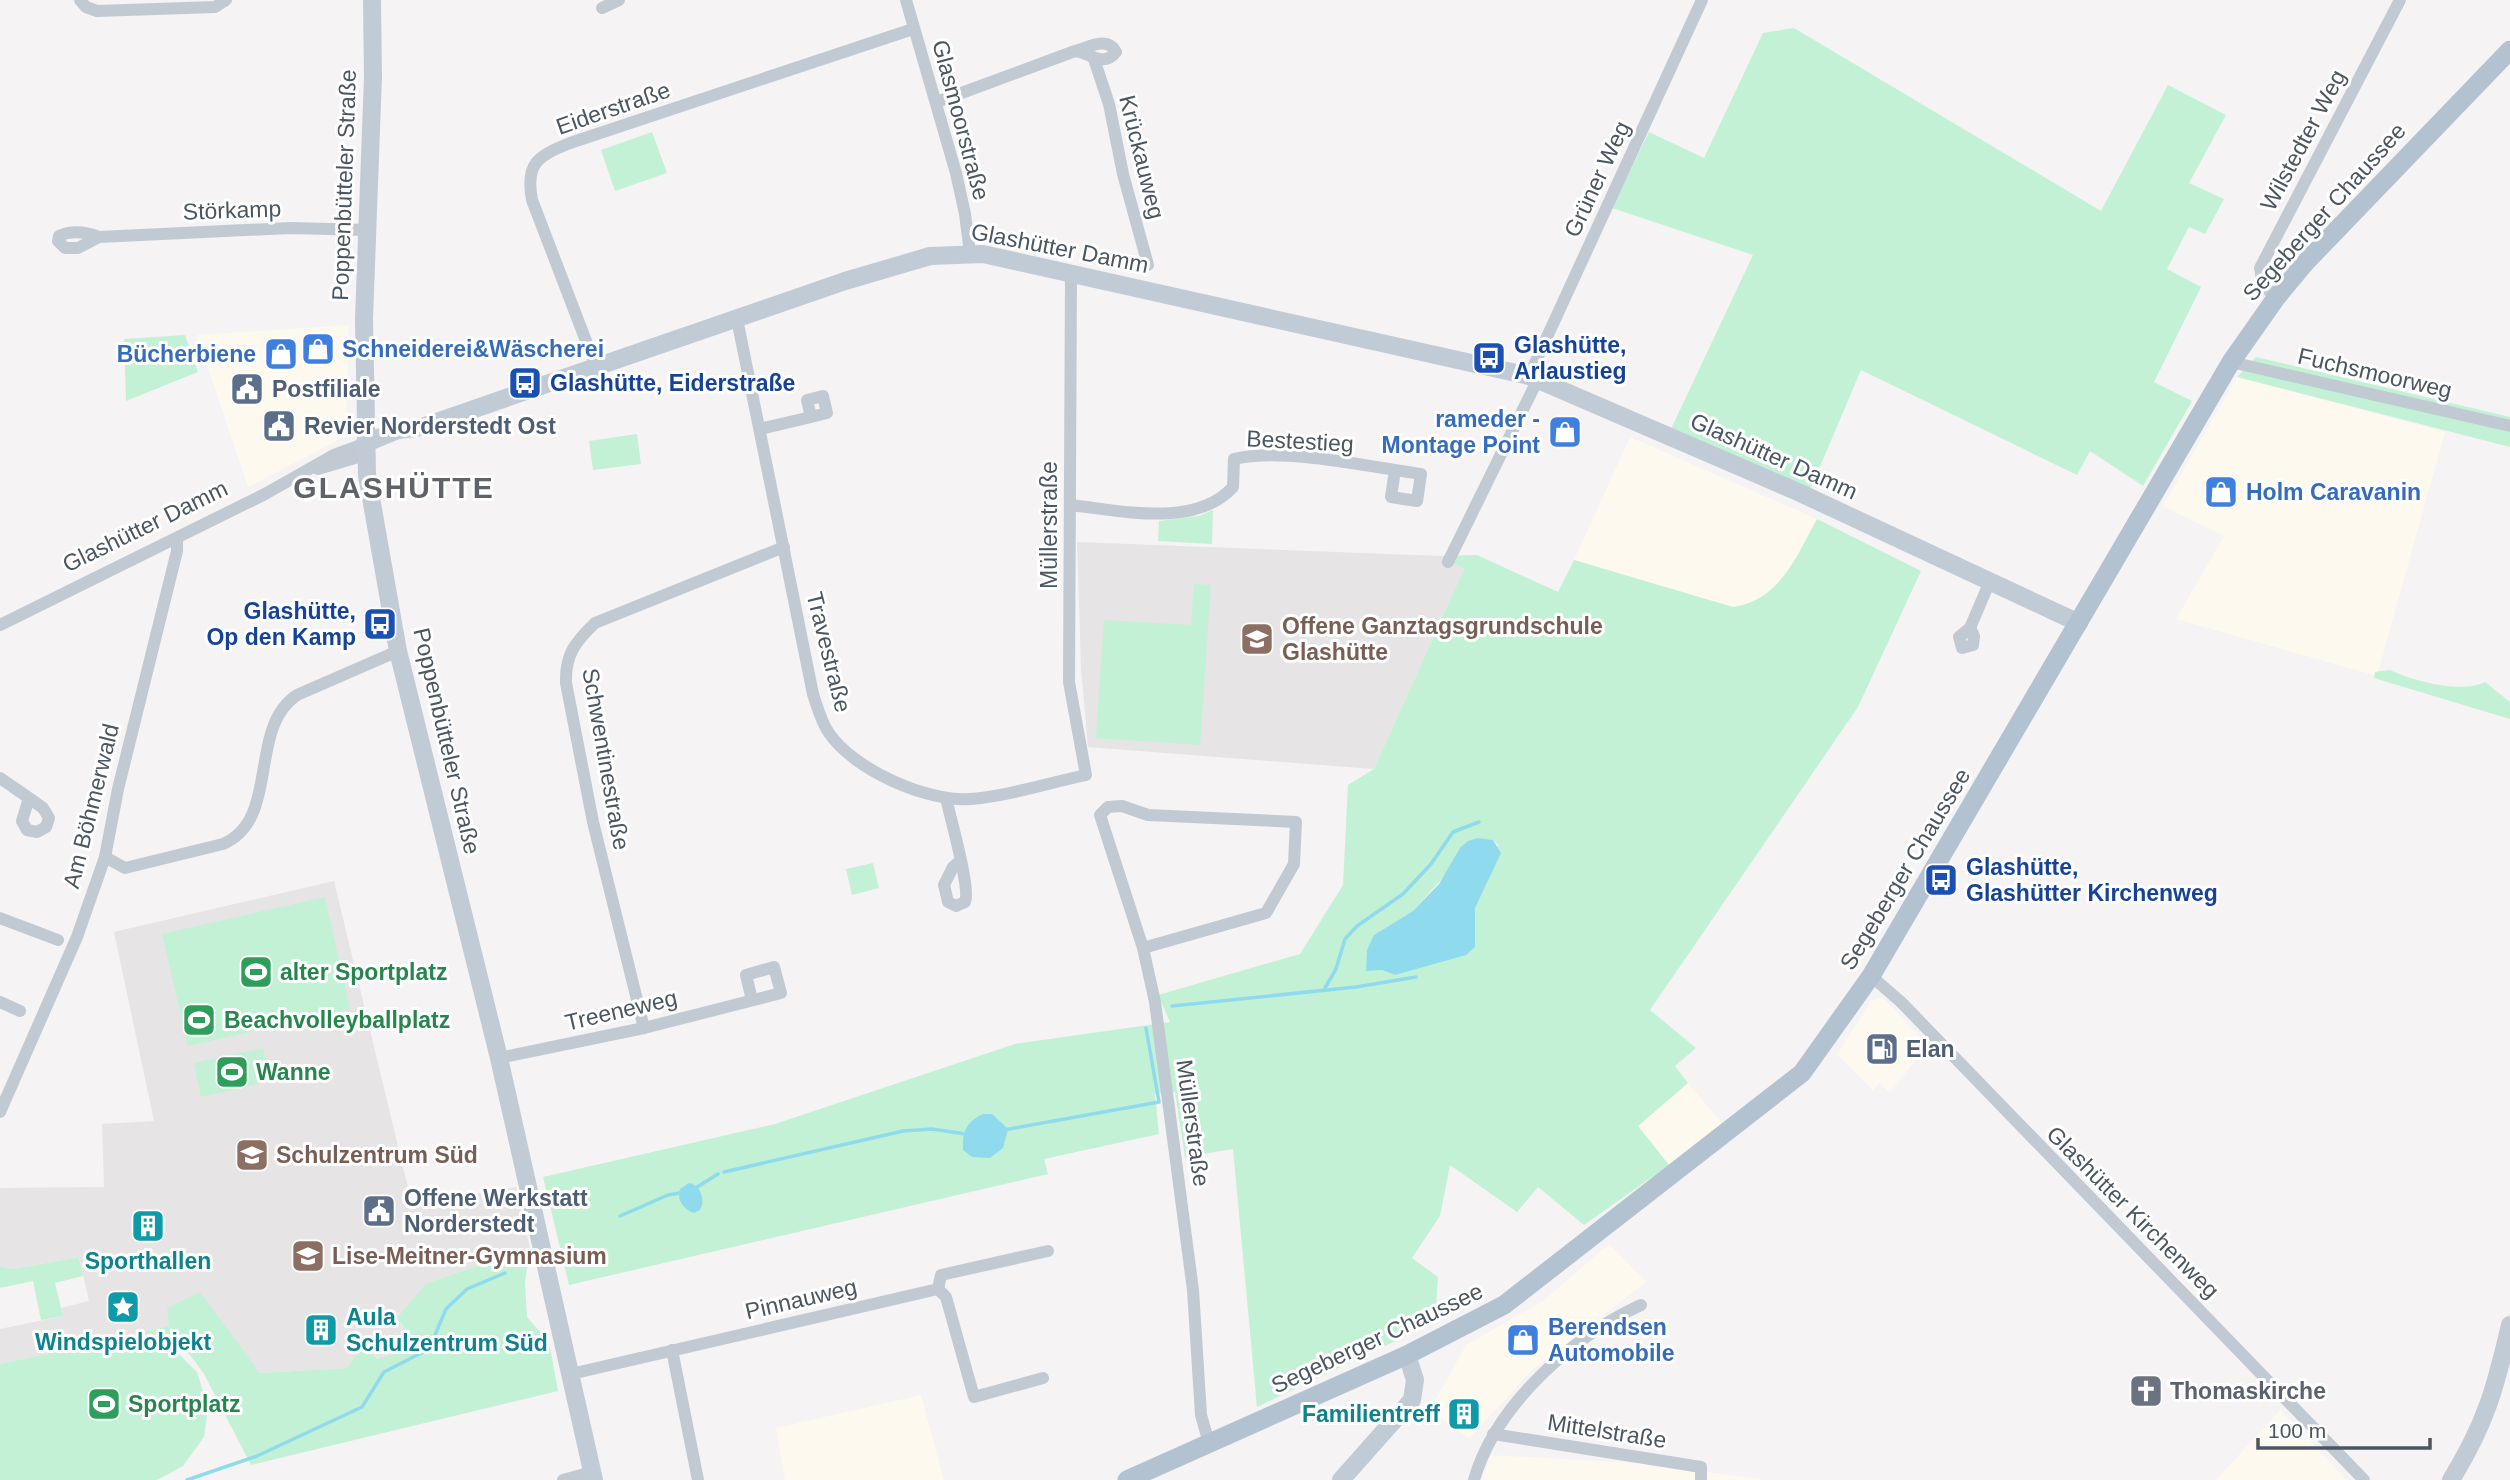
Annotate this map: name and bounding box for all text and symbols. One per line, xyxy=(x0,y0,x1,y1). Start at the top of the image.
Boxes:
street label: Glasmoorstraße xyxy=(927,37,995,203)
street label: Wilstedter Weg xyxy=(2255,65,2351,215)
street label: Poppenbütteler Straße xyxy=(327,69,361,301)
street label: Eiderstraße xyxy=(553,76,673,140)
street label: Krückauweg xyxy=(1114,92,1170,222)
street label: Grüner Weg xyxy=(1559,117,1635,241)
street label: Segeberger Chaussee xyxy=(2237,118,2411,306)
street label: Störkamp xyxy=(182,195,282,225)
street label: Glashütter Damm xyxy=(969,218,1151,278)
shop icon: Schneiderei&Wäscherei xyxy=(299,330,337,368)
place label: Glashütte, Arlaustieg xyxy=(1514,332,1626,384)
shop icon: Bücherbiene xyxy=(262,335,300,373)
place label: Schneiderei&Wäscherei xyxy=(342,336,604,362)
bus stop icon: Glashütte, Arlaustieg xyxy=(1470,339,1508,377)
place label: Bücherbiene xyxy=(117,341,256,367)
street label: Fuchsmoorweg xyxy=(2295,343,2455,403)
bus stop icon: Glashütte, Eiderstraße xyxy=(506,364,544,402)
public building icon: Postfiliale xyxy=(228,370,266,408)
place label: Glashütte, Eiderstraße xyxy=(550,370,795,396)
place label: Postfiliale xyxy=(272,376,381,402)
place label: rameder - Montage Point xyxy=(1382,406,1540,458)
public building icon: Revier Norderstedt Ost xyxy=(260,407,298,445)
street label: Glashütter Damm xyxy=(1686,407,1862,505)
place label: Revier Norderstedt Ost xyxy=(304,413,556,439)
shop icon: rameder - Montage Point xyxy=(1546,413,1584,451)
street label: Bestestieg xyxy=(1246,425,1354,457)
street label: Müllerstraße xyxy=(1036,461,1062,589)
district label: GLASHÜTTE xyxy=(293,471,495,504)
shop icon: Holm Caravanin xyxy=(2202,473,2240,511)
street label: Glashütter Damm xyxy=(58,475,232,577)
place label: Holm Caravanin xyxy=(2246,479,2421,505)
street label: Travestraße xyxy=(801,589,857,715)
place label: Glashütte, Op den Kamp xyxy=(206,598,356,650)
bus stop icon: Glashütte, Op den Kamp xyxy=(361,605,399,643)
place label: Offene Ganztagsgrundschule Glashütte xyxy=(1282,613,1603,665)
school or university icon: Offene Ganztagsgrundschule Glashütte xyxy=(1238,620,1276,658)
street label: Poppenbütteler Straße xyxy=(408,625,486,857)
street label: Schwentinestraße xyxy=(577,666,635,852)
street label: Am Böhmerwald xyxy=(58,721,124,891)
street label: Segeberger Chaussee xyxy=(1835,764,1975,974)
place label: Glashütte, Glashütter Kirchenweg xyxy=(1966,854,2218,906)
bus stop icon: Glashütte, Glashütter Kirchenweg xyxy=(1922,861,1960,899)
sports icon: alter Sportplatz xyxy=(237,953,275,991)
place label: alter Sportplatz xyxy=(280,959,447,985)
street label: Treeneweg xyxy=(562,984,680,1036)
sports icon: Beachvolleyballplatz xyxy=(180,1001,218,1039)
place label: Beachvolleyballplatz xyxy=(224,1007,450,1033)
fuel station icon: Elan xyxy=(1863,1030,1901,1068)
place label: Elan xyxy=(1906,1036,1955,1062)
sports icon: Wanne xyxy=(213,1053,251,1091)
street label: Müllerstraße xyxy=(1171,1058,1215,1188)
place label: Wanne xyxy=(256,1059,331,1085)
street label: Glashütter Kirchenweg xyxy=(2042,1121,2224,1303)
school or university icon: Schulzentrum Süd xyxy=(233,1136,271,1174)
place label: Schulzentrum Süd xyxy=(276,1142,478,1168)
place label: Offene Werkstatt Norderstedt xyxy=(404,1185,588,1237)
public building icon: Offene Werkstatt Norderstedt xyxy=(360,1192,398,1230)
building icon: Sporthallen xyxy=(129,1207,167,1245)
school or university icon: Lise-Meitner-Gymnasium xyxy=(289,1237,327,1275)
place label: Lise-Meitner-Gymnasium xyxy=(332,1243,607,1269)
place label: Sporthallen xyxy=(85,1248,211,1274)
street label: Pinnauweg xyxy=(743,1274,859,1324)
street label: Segeberger Chaussee xyxy=(1267,1278,1487,1398)
place icon: Windspielobjekt xyxy=(104,1288,142,1326)
place label: Aula Schulzentrum Süd xyxy=(346,1304,548,1356)
building icon: Aula Schulzentrum Süd xyxy=(302,1311,340,1349)
place label: Berendsen Automobile xyxy=(1548,1314,1675,1366)
shop icon: Berendsen Automobile xyxy=(1504,1321,1542,1359)
place label: Windspielobjekt xyxy=(35,1329,211,1355)
church icon: Thomaskirche xyxy=(2127,1372,2165,1410)
place label: Thomaskirche xyxy=(2170,1378,2326,1404)
sports icon: Sportplatz xyxy=(85,1385,123,1423)
place label: Sportplatz xyxy=(128,1391,240,1417)
building icon: Familientreff xyxy=(1445,1395,1483,1433)
place label: Familientreff xyxy=(1302,1401,1440,1427)
scale bar xyxy=(2258,1406,2430,1450)
street label: Mittelstraße xyxy=(1546,1409,1668,1453)
text: 100 m xyxy=(2268,1419,2326,1442)

